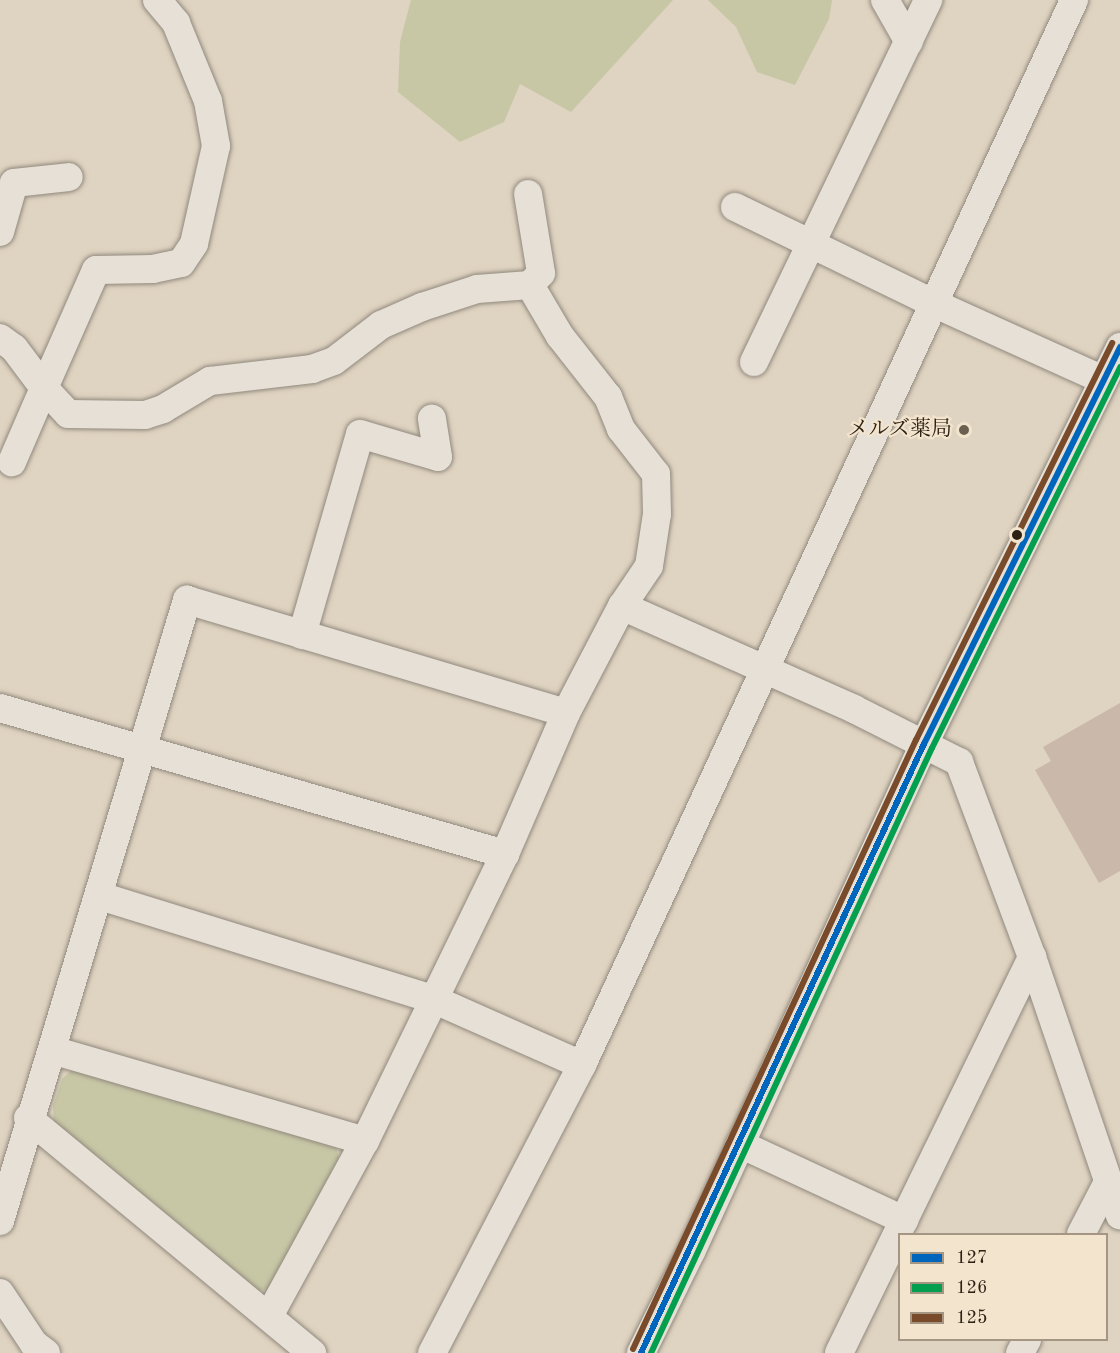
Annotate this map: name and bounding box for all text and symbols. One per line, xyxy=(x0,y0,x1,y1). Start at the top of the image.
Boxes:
place label: メルズ薬局 xyxy=(847,417,952,443)
marker: メルズ薬局 xyxy=(957,423,971,437)
unlabelled marker xyxy=(1011,529,1023,541)
legend xyxy=(898,1233,1108,1341)
text: 127 xyxy=(956,1249,987,1267)
text: 126 xyxy=(956,1279,987,1297)
text: 125 xyxy=(956,1309,987,1327)

